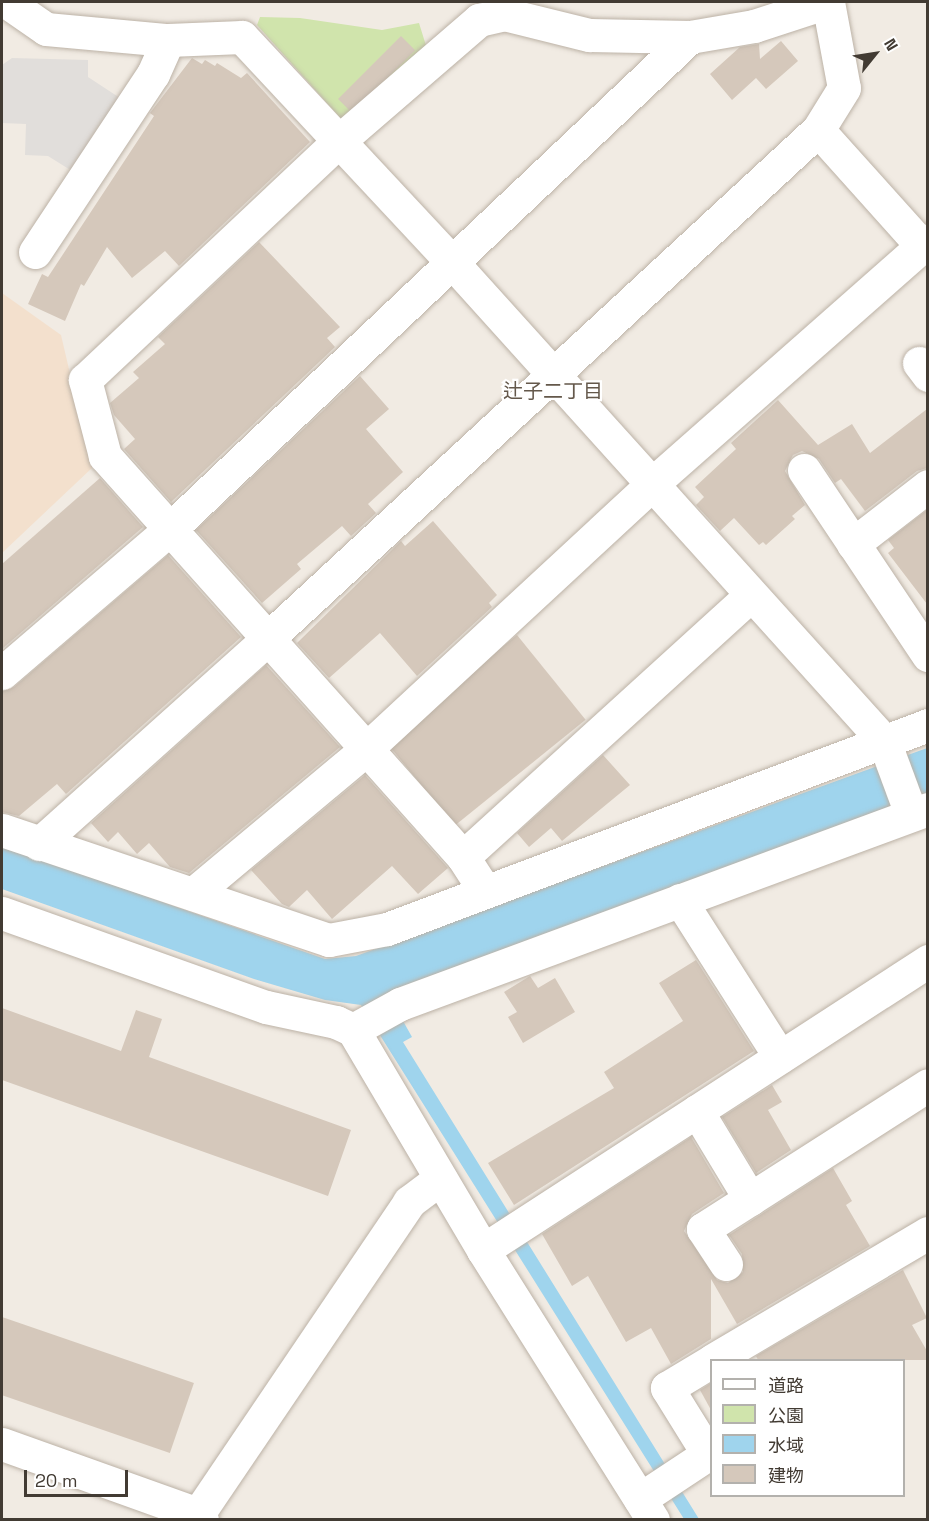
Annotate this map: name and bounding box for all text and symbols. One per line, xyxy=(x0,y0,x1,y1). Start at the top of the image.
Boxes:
north arrow xyxy=(845,24,905,84)
text: N xyxy=(879,35,903,55)
district label: 辻子二丁目 xyxy=(503,379,603,403)
legend xyxy=(710,1359,905,1497)
text: 道路 xyxy=(768,1374,804,1397)
text: 公園 xyxy=(768,1404,804,1427)
text: 水域 xyxy=(768,1434,804,1457)
scale bar xyxy=(27,1458,130,1496)
text: 建物 xyxy=(768,1464,804,1487)
text: 20 m xyxy=(35,1469,78,1492)

